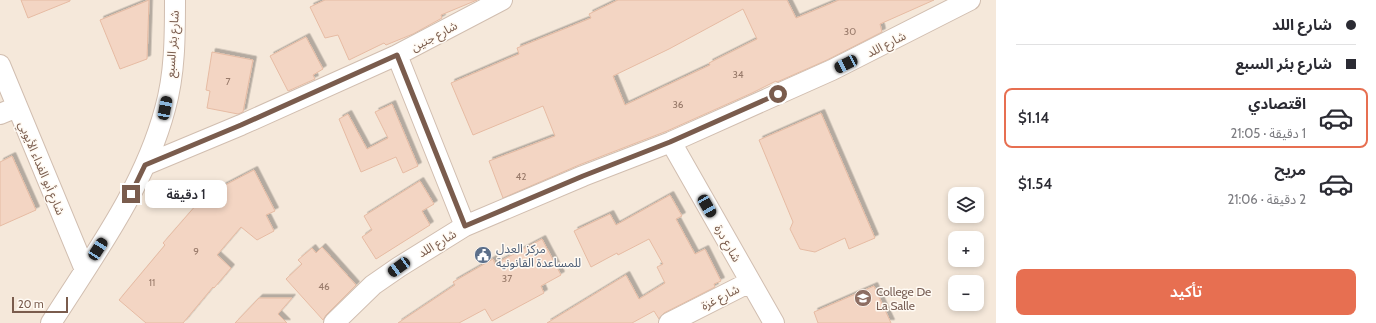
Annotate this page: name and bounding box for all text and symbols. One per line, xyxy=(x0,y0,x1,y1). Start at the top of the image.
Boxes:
street label: شارع بئر السبع xyxy=(162,10,184,78)
text: شارع اللد xyxy=(1272,16,1332,34)
street label: شارع جنين xyxy=(408,18,461,56)
house number: 30 xyxy=(844,25,856,38)
street label: شارع اللد xyxy=(864,28,909,62)
car xyxy=(833,53,859,75)
text: شارع بئر السبع xyxy=(1235,55,1332,73)
house number: 34 xyxy=(732,68,744,81)
house number: 7 xyxy=(225,75,231,88)
route start xyxy=(769,85,787,103)
car xyxy=(157,95,173,121)
text: اقتصادي xyxy=(1248,95,1306,113)
house number: 36 xyxy=(672,98,684,111)
icon: car xyxy=(1318,100,1354,136)
text: $1.14 xyxy=(1018,109,1049,127)
street label: شارع أبو الفداء الأيوبي xyxy=(13,119,69,218)
text: 1 دقيقة · 21:05 xyxy=(1230,125,1306,141)
text: مريح xyxy=(1274,161,1306,179)
icon: car xyxy=(1318,166,1354,202)
house number: 42 xyxy=(515,170,527,183)
text: $1.54 xyxy=(1018,175,1052,193)
callout: 1 دقيقة xyxy=(145,180,227,208)
route end xyxy=(122,185,140,203)
text: 1 دقيقة xyxy=(166,186,206,202)
map controls xyxy=(948,187,984,311)
button: layers xyxy=(948,187,984,223)
text: 2 دقيقة · 21:06 xyxy=(1227,191,1306,207)
car xyxy=(696,193,718,219)
street label: شارع درة xyxy=(710,222,745,265)
street label: شارع اللد xyxy=(415,226,460,262)
button: + xyxy=(948,231,984,267)
car xyxy=(86,236,110,262)
place label: مركز العدل للمساعدة القانونية xyxy=(496,241,581,270)
house number: 9 xyxy=(193,245,199,258)
public building icon: مركز العدل للمساعدة القانونية xyxy=(473,245,493,265)
car xyxy=(386,255,412,279)
button: تأكيد xyxy=(1016,269,1356,315)
house number: 37 xyxy=(502,272,512,285)
button: − xyxy=(948,275,984,311)
house number: 11 xyxy=(149,276,155,289)
house number: 46 xyxy=(318,280,330,293)
street label: شارع غزة xyxy=(698,281,743,315)
place label: College De La Salle xyxy=(876,284,931,313)
school or university icon: College De La Salle xyxy=(853,288,873,308)
scale bar xyxy=(12,295,68,314)
text: 20 m xyxy=(18,297,44,311)

